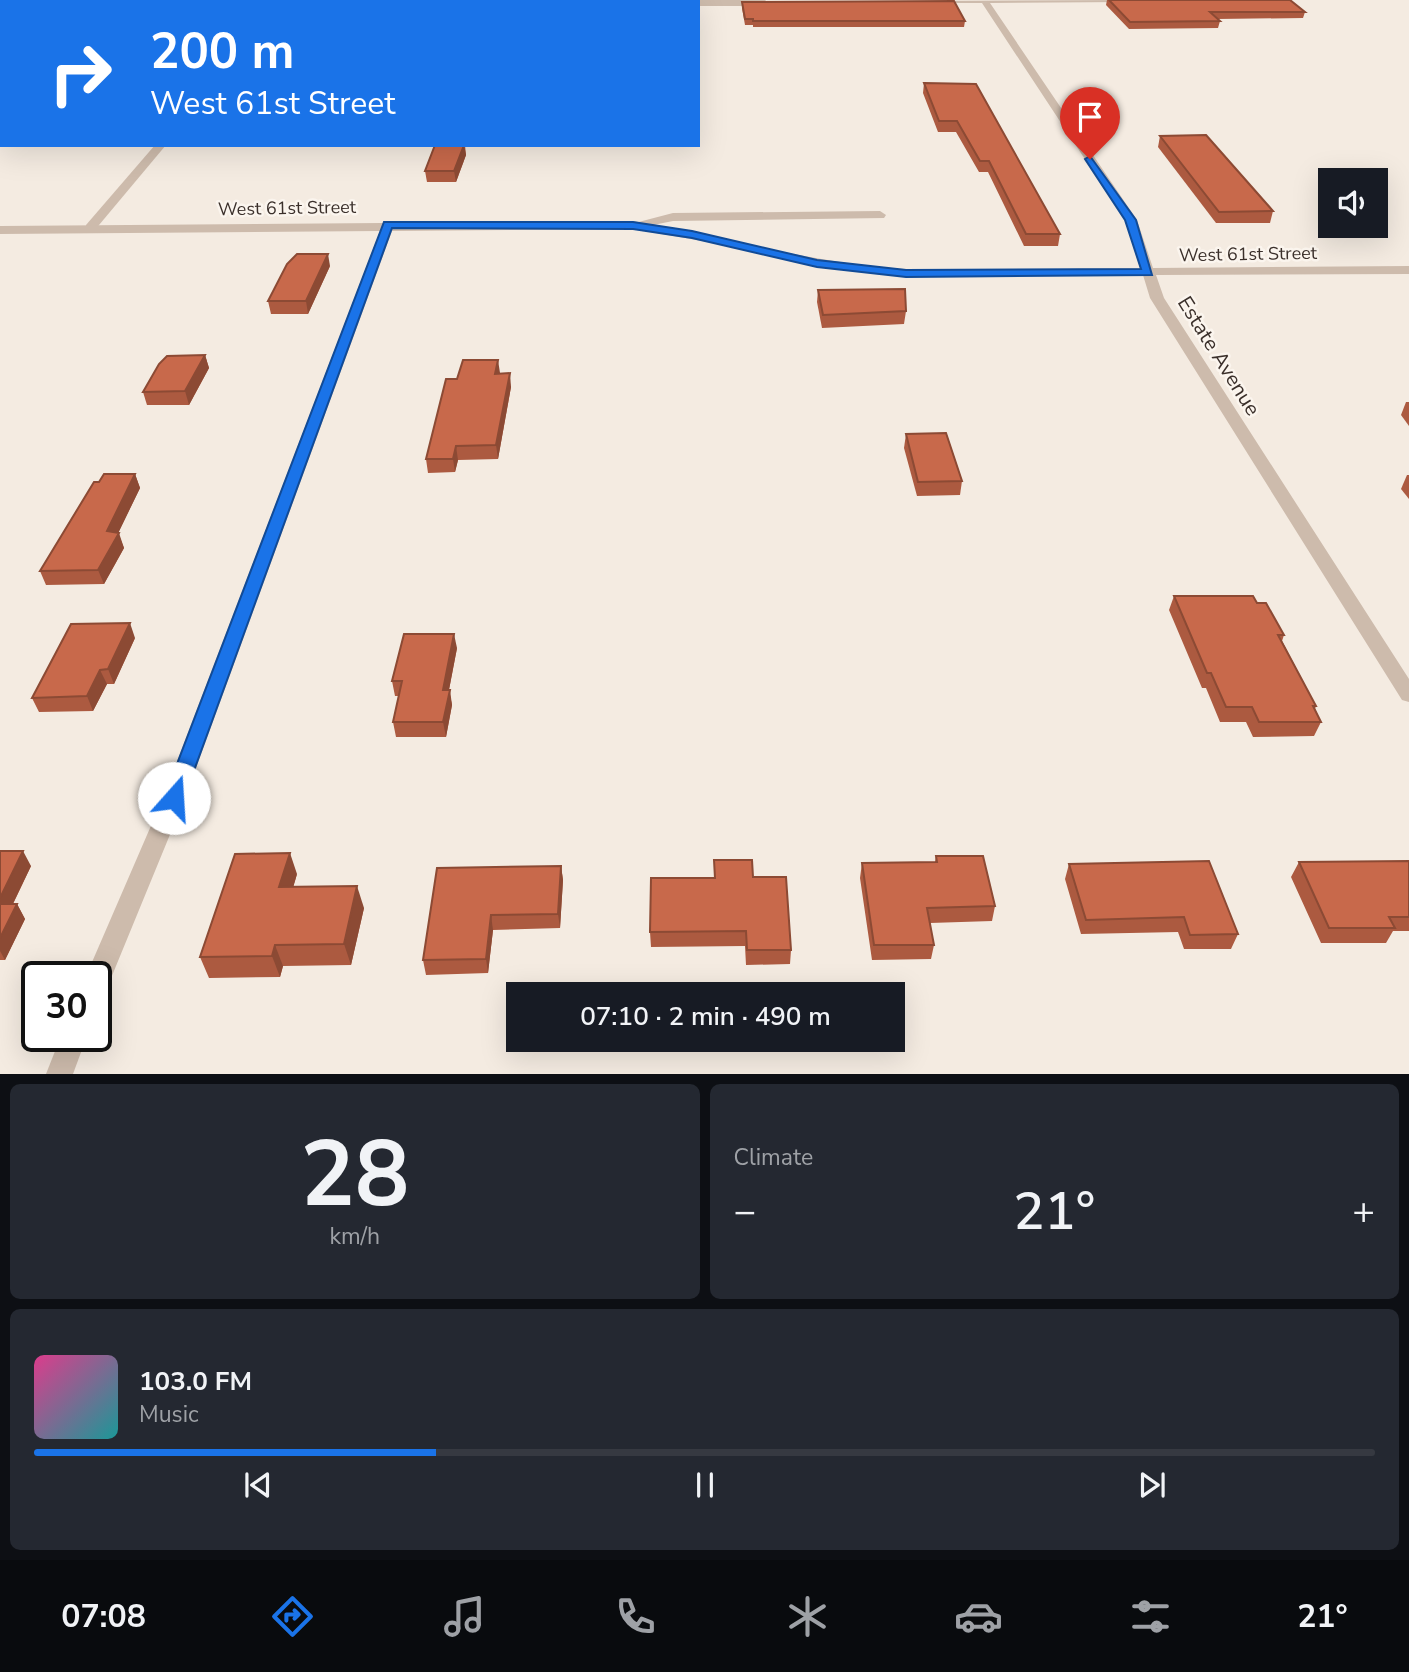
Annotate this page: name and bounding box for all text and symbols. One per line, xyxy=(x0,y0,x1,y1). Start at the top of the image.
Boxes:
text: 200 m xyxy=(150,18,294,85)
icon: right xyxy=(35,28,126,119)
text: West 61st Street xyxy=(150,82,395,125)
pin xyxy=(1060,87,1120,159)
icon: arrive xyxy=(1071,98,1109,136)
map controls xyxy=(1318,168,1388,238)
button: sound xyxy=(1318,168,1388,238)
street label: West 61st Street xyxy=(218,195,357,221)
street label: West 61st Street xyxy=(1179,241,1318,267)
street label: Estate Avenue xyxy=(1171,291,1267,421)
position arrow xyxy=(137,761,211,835)
speed limit sign: 30 xyxy=(21,961,112,1052)
text: 07:10 · 2 min · 490 m xyxy=(580,999,831,1034)
text: 28 xyxy=(300,1113,409,1237)
text: Climate xyxy=(734,1142,813,1173)
text: 21° xyxy=(1013,1176,1095,1247)
text: − xyxy=(734,1186,756,1237)
text: + xyxy=(1352,1186,1375,1237)
text: km/h xyxy=(329,1221,380,1252)
text: 103.0 FM xyxy=(139,1364,252,1399)
text: Music xyxy=(139,1399,199,1430)
icon: previous xyxy=(239,1466,277,1504)
icon: pause xyxy=(686,1466,724,1504)
icon: next xyxy=(1133,1466,1171,1504)
icon: directions xyxy=(268,1592,317,1641)
icon: music xyxy=(440,1592,489,1641)
icon: phone xyxy=(611,1592,660,1641)
icon: climate xyxy=(783,1592,832,1641)
icon: car xyxy=(954,1592,1003,1641)
icon: filters xyxy=(1126,1592,1175,1641)
text: 07:08 xyxy=(61,1595,146,1638)
text: 21° xyxy=(1297,1595,1348,1638)

